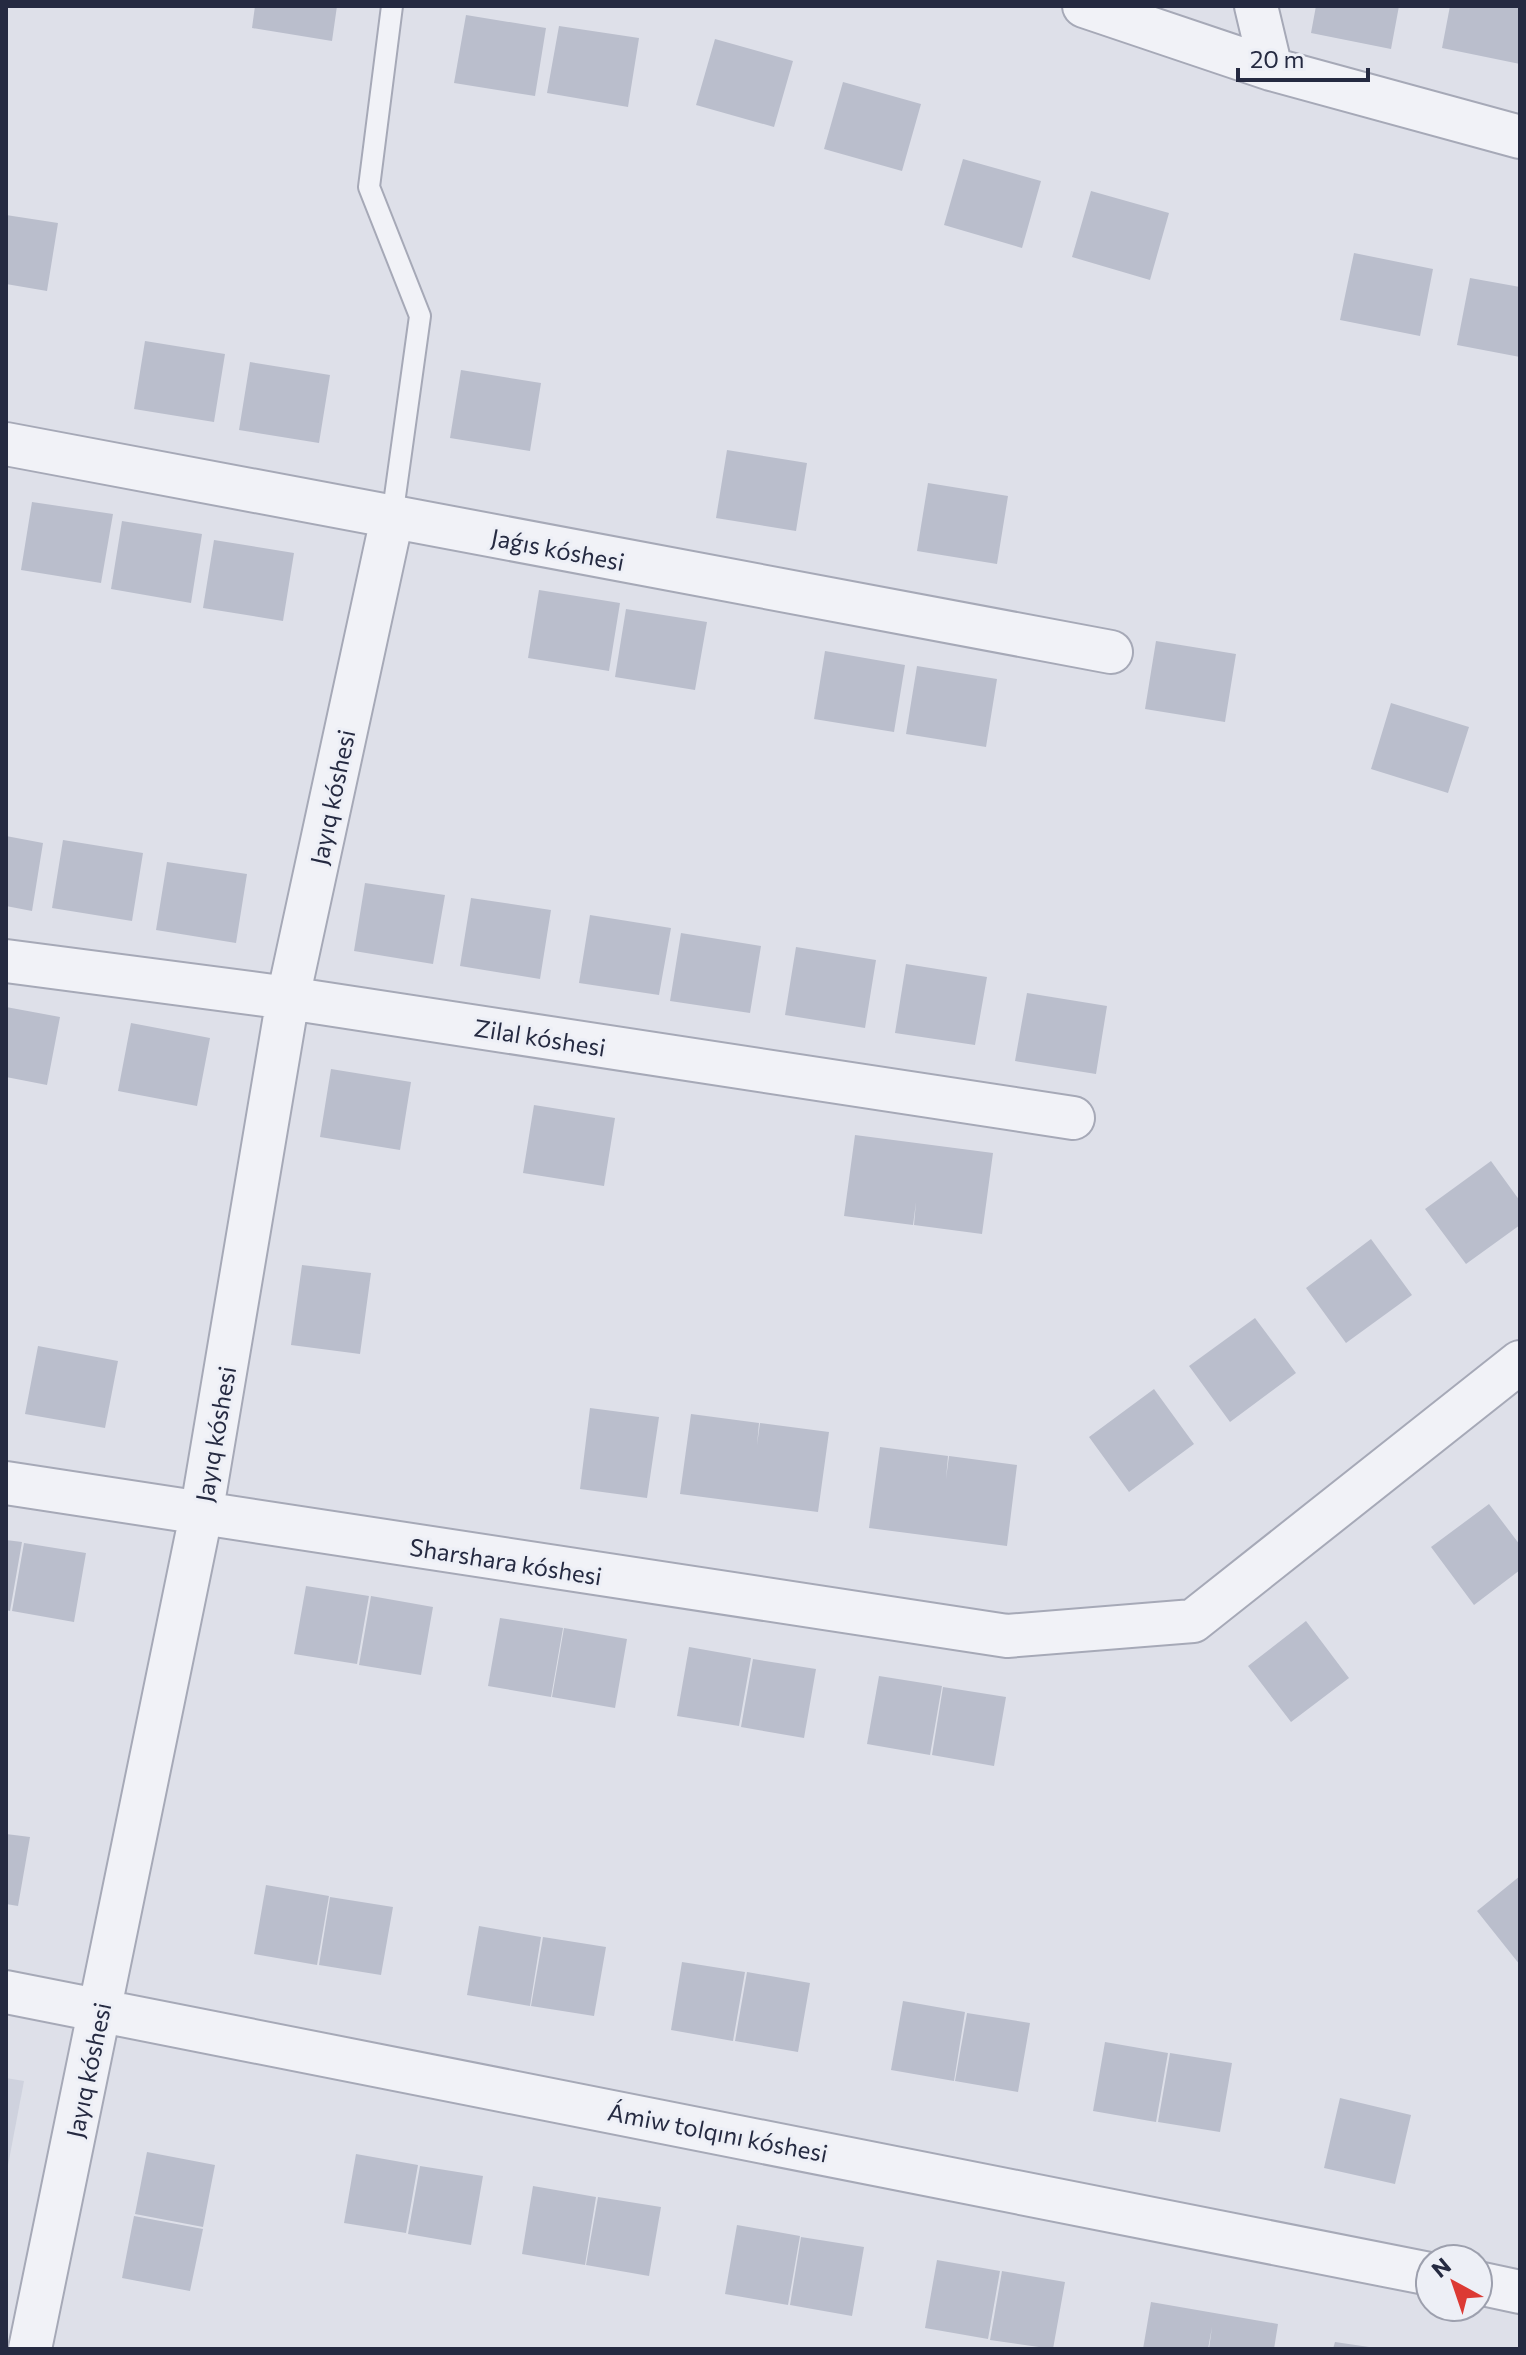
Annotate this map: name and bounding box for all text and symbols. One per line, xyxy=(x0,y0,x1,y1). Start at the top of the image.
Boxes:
scale bar xyxy=(1238,32,1368,82)
text: 20 m xyxy=(1250,44,1304,73)
street label: Jaǵıs kóshesi xyxy=(489,522,627,576)
street label: Jayıq kóshesi xyxy=(304,727,360,867)
street label: Zilal kóshesi xyxy=(472,1012,608,1062)
street label: Jayıq kóshesi xyxy=(189,1364,241,1504)
street label: Sharshara kóshesi xyxy=(408,1531,604,1591)
street label: Jayıq kóshesi xyxy=(60,2000,116,2140)
street label: Ámiw tolqını kóshesi xyxy=(606,2096,830,2168)
north arrow xyxy=(1414,2243,1494,2323)
text: N xyxy=(1426,2252,1456,2283)

